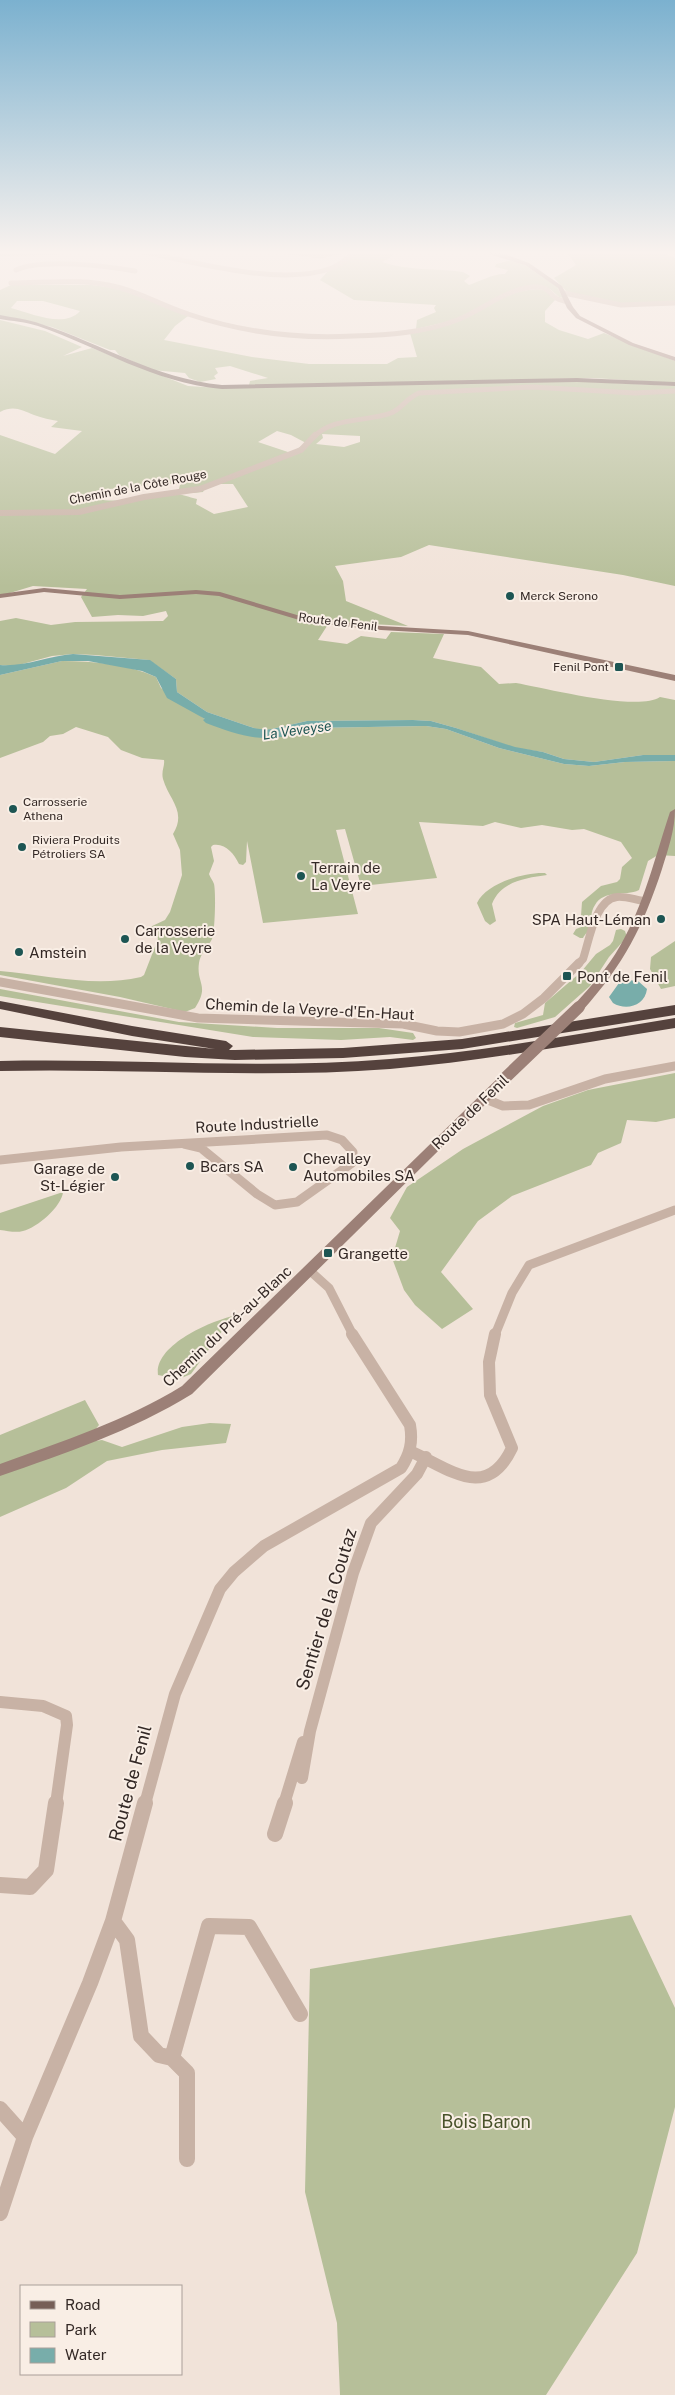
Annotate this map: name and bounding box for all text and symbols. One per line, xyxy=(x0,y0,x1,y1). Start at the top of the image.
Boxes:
street label: Chemin de la Côte Rouge xyxy=(68,467,208,507)
place label: Merck Serono xyxy=(520,589,598,603)
marker: Merck Serono xyxy=(504,590,516,602)
street label: Route de Fenil xyxy=(298,610,379,634)
place label: Fenil Pont xyxy=(553,660,609,674)
marker: Fenil Pont xyxy=(613,661,625,673)
water label: La Veveyse xyxy=(262,717,333,743)
place label: Carrosserie Athena xyxy=(23,795,87,823)
marker: Carrosserie Athena xyxy=(7,803,19,815)
place label: Riviera Produits Pétroliers SA xyxy=(32,833,120,861)
marker: Riviera Produits Pétroliers SA xyxy=(16,841,28,853)
place label: Terrain de La Veyre xyxy=(311,859,380,893)
marker: Terrain de La Veyre xyxy=(295,870,307,882)
place label: SPA Haut-Léman xyxy=(532,911,651,928)
marker: SPA Haut-Léman xyxy=(655,913,667,925)
place label: Carrosserie de la Veyre xyxy=(135,922,215,956)
marker: Carrosserie de la Veyre xyxy=(119,933,131,945)
place label: Amstein xyxy=(29,944,87,961)
marker: Amstein xyxy=(13,946,25,958)
place label: Pont de Fenil xyxy=(577,968,668,985)
marker: Pont de Fenil xyxy=(561,970,573,982)
street label: Chemin de la Veyre-d'En-Haut xyxy=(205,995,415,1023)
street label: Route de Fenil xyxy=(428,1071,512,1153)
street label: Route Industrielle xyxy=(195,1112,319,1136)
place label: Chevalley Automobiles SA xyxy=(303,1150,415,1184)
place label: Bcars SA xyxy=(200,1158,264,1175)
place label: Garage de St-Légier xyxy=(33,1160,105,1194)
marker: Bcars SA xyxy=(184,1160,196,1172)
marker: Chevalley Automobiles SA xyxy=(287,1161,299,1173)
marker: Garage de St-Légier xyxy=(109,1171,121,1183)
place label: Grangette xyxy=(338,1245,408,1262)
marker: Grangette xyxy=(322,1247,334,1259)
street label: Chemin du Pré-au-Blanc xyxy=(159,1262,295,1390)
street label: Sentier de la Coutaz xyxy=(291,1525,361,1693)
street label: Route de Fenil xyxy=(104,1722,156,1844)
park label: Bois Baron xyxy=(441,2111,531,2132)
legend xyxy=(20,2285,182,2375)
text: Road xyxy=(65,2296,101,2313)
text: Park xyxy=(65,2321,97,2338)
text: Water xyxy=(65,2346,107,2363)

